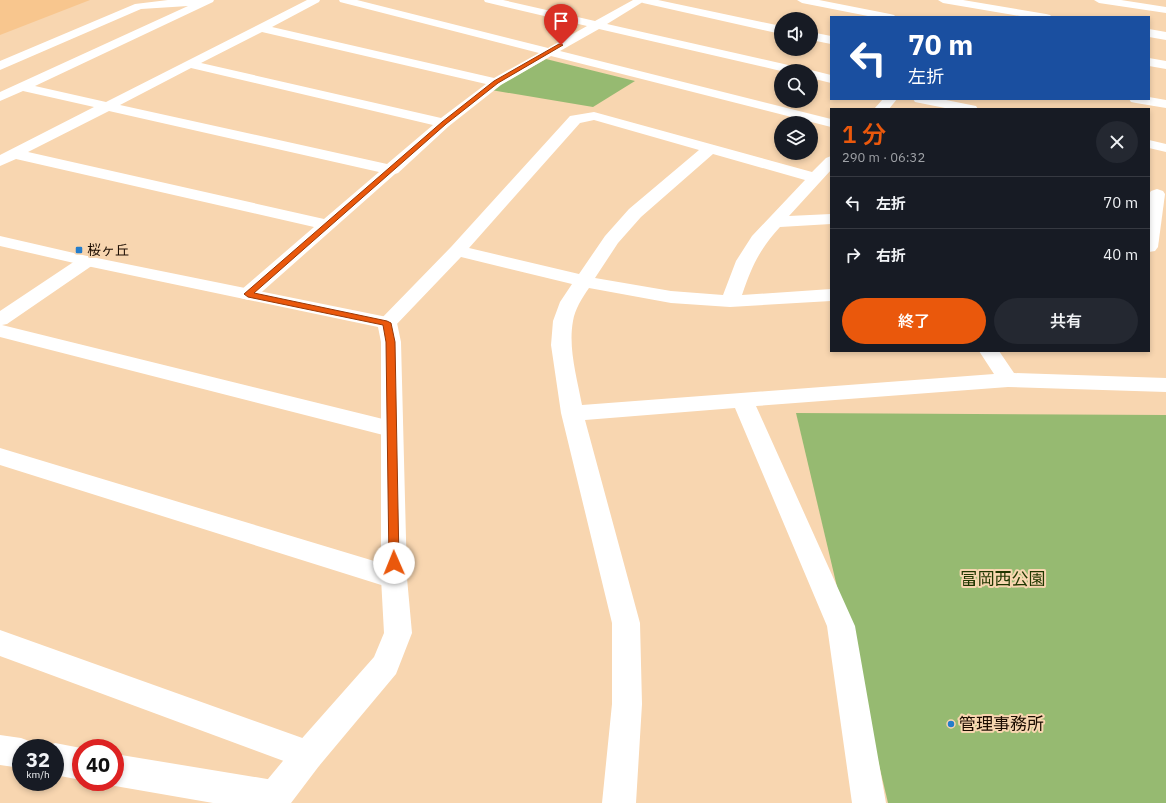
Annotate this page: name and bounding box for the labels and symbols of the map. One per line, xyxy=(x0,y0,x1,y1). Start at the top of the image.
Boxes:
pin xyxy=(544,4,578,45)
place label: 桜ヶ丘 xyxy=(87,241,129,259)
marker: 桜ヶ丘 xyxy=(74,245,84,255)
position arrow xyxy=(373,542,415,584)
park label: 富岡西公園 xyxy=(961,568,1046,590)
place label: 管理事務所 xyxy=(959,713,1044,735)
marker: 管理事務所 xyxy=(946,719,956,729)
speed limit sign: 40 xyxy=(72,739,124,791)

